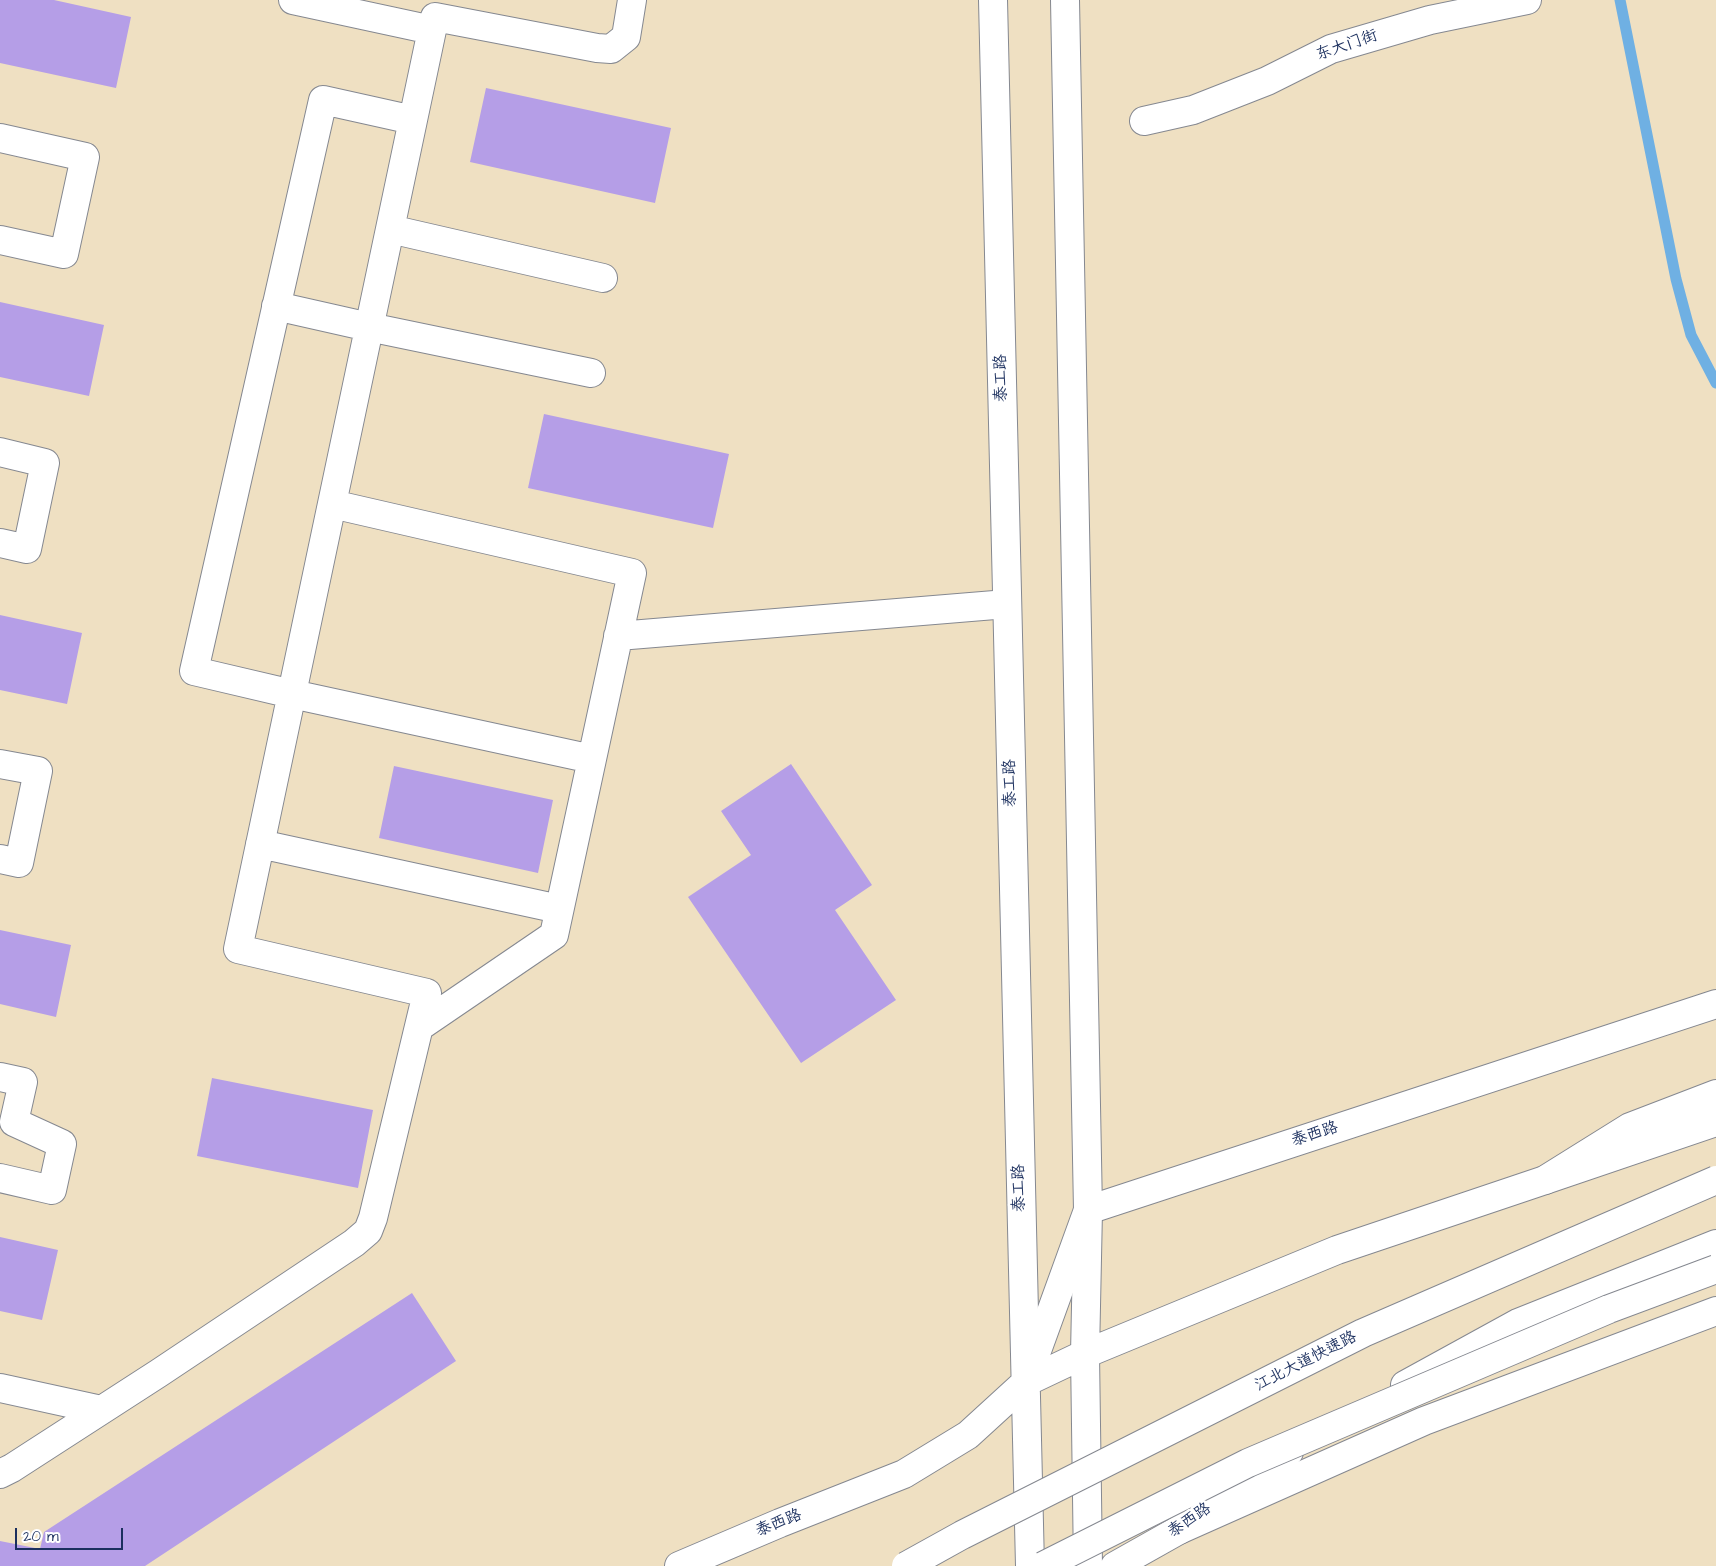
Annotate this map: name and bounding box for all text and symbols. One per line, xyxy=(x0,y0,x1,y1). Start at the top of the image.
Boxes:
street label: 东大门街 xyxy=(1314,27,1380,65)
street label: 泰工路 xyxy=(992,354,1012,402)
street label: 泰工路 xyxy=(1001,759,1021,807)
street label: 泰西路 xyxy=(1289,1118,1341,1152)
street label: 泰工路 xyxy=(1010,1164,1030,1212)
street label: 江北大道快速路 xyxy=(1252,1328,1360,1396)
street label: 泰西路 xyxy=(1165,1500,1215,1542)
street label: 泰西路 xyxy=(753,1506,805,1542)
scale bar xyxy=(18,1518,125,1550)
text: 20 m xyxy=(23,1526,59,1547)

